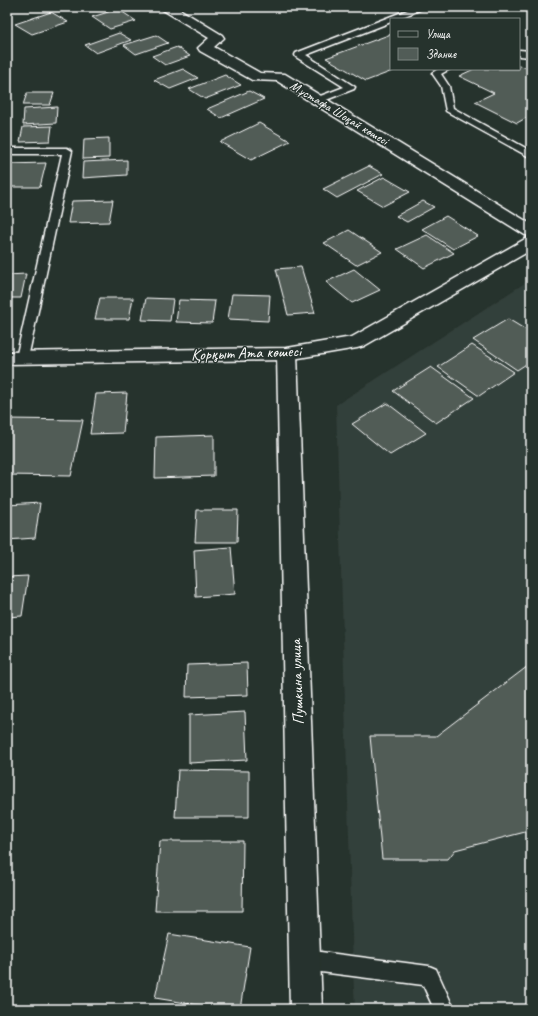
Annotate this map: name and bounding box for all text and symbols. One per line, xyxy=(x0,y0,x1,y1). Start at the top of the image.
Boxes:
legend xyxy=(390,18,520,70)
text: Улица xyxy=(426,26,451,42)
text: Здание xyxy=(426,46,457,62)
street label: Мұстафа Шоқай көшесі xyxy=(287,77,393,150)
street label: Қорқыт Ата көшесі xyxy=(191,341,303,365)
street label: Пушкина улица xyxy=(285,638,308,725)

